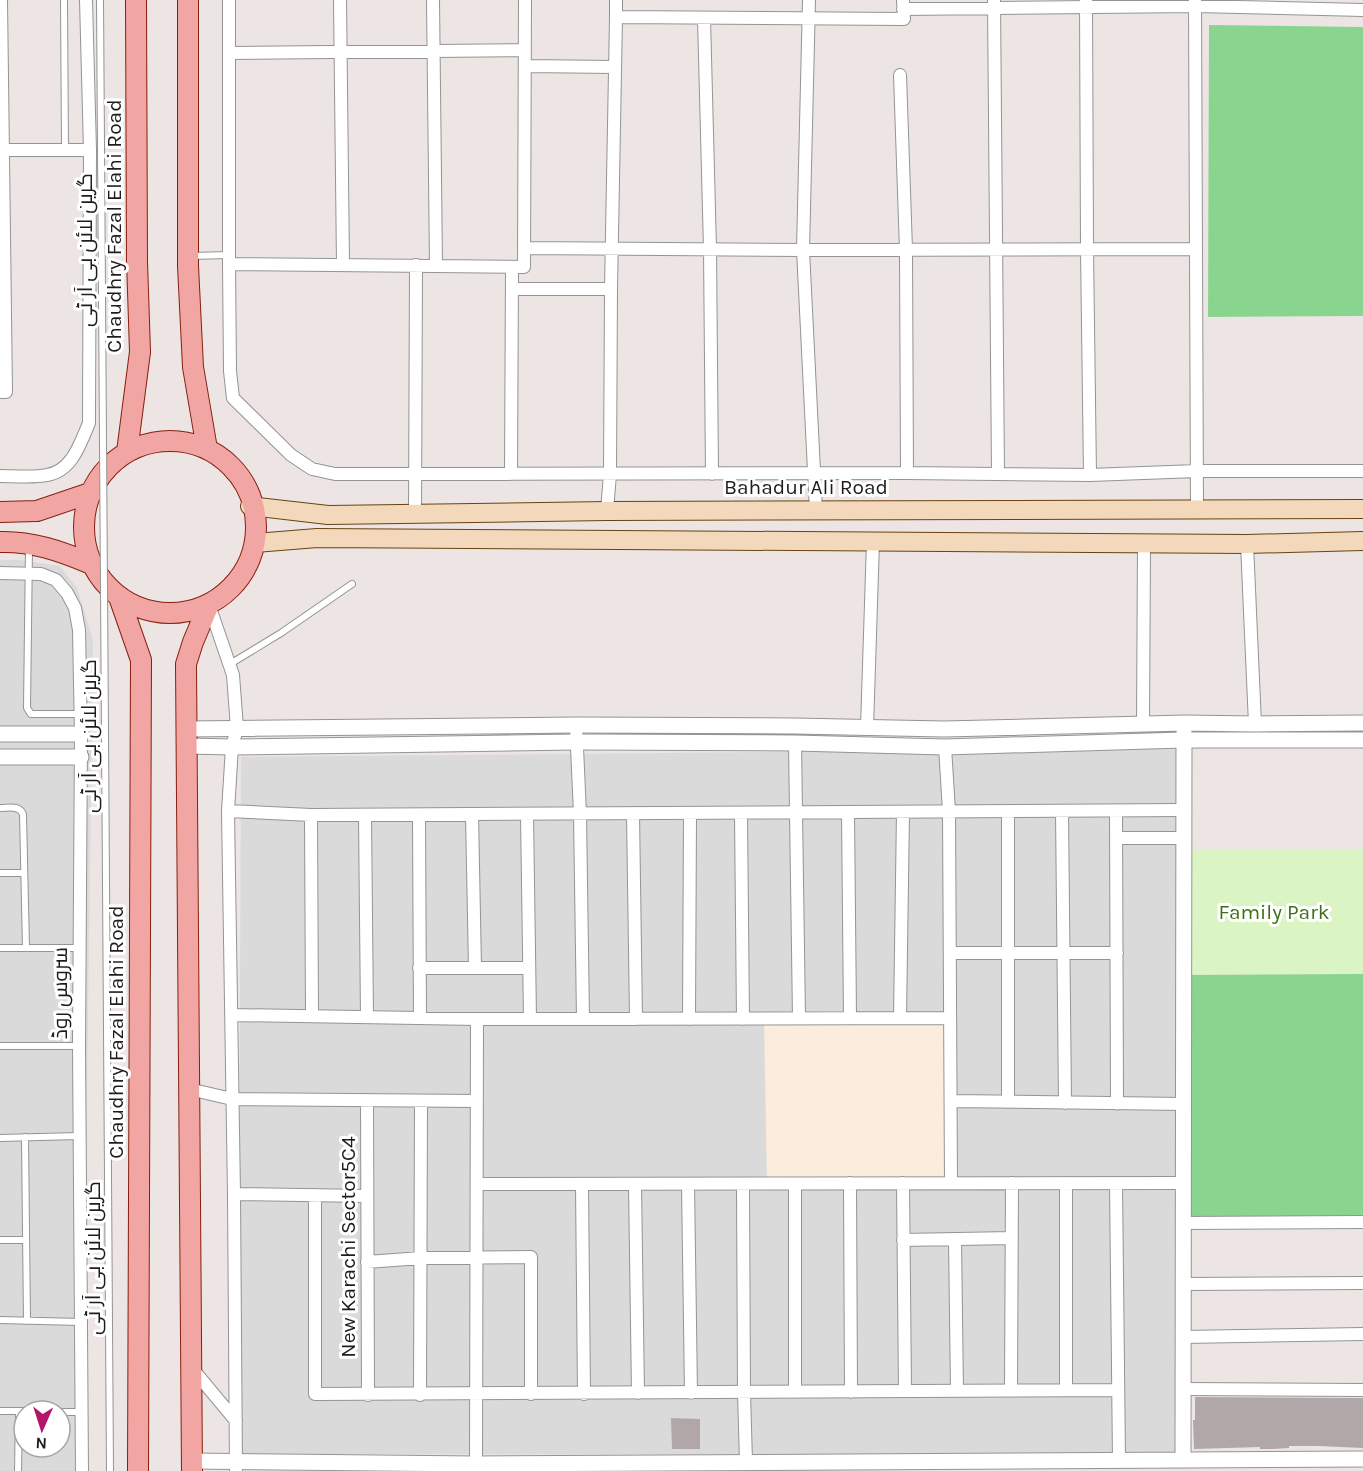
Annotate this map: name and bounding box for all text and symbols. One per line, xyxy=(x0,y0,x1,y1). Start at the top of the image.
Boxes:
street label: Chaudhry Fazal Elahi Road xyxy=(102,99,126,353)
street label: گرین لائن بی آر ٹی xyxy=(73,173,98,327)
street label: Bahadur Ali Road xyxy=(724,475,888,499)
street label: گرین لائن بی آر ٹی xyxy=(77,659,102,813)
park label: Family Park xyxy=(1218,900,1330,924)
street label: Chaudhry Fazal Elahi Road xyxy=(104,905,128,1159)
street label: سروس روڈ xyxy=(48,947,73,1039)
street label: New Karachi Sector5C4 xyxy=(336,1136,360,1358)
street label: گرین لائن بی آر ٹی xyxy=(81,1181,106,1335)
north arrow xyxy=(12,1399,72,1459)
text: N xyxy=(35,1434,47,1453)

